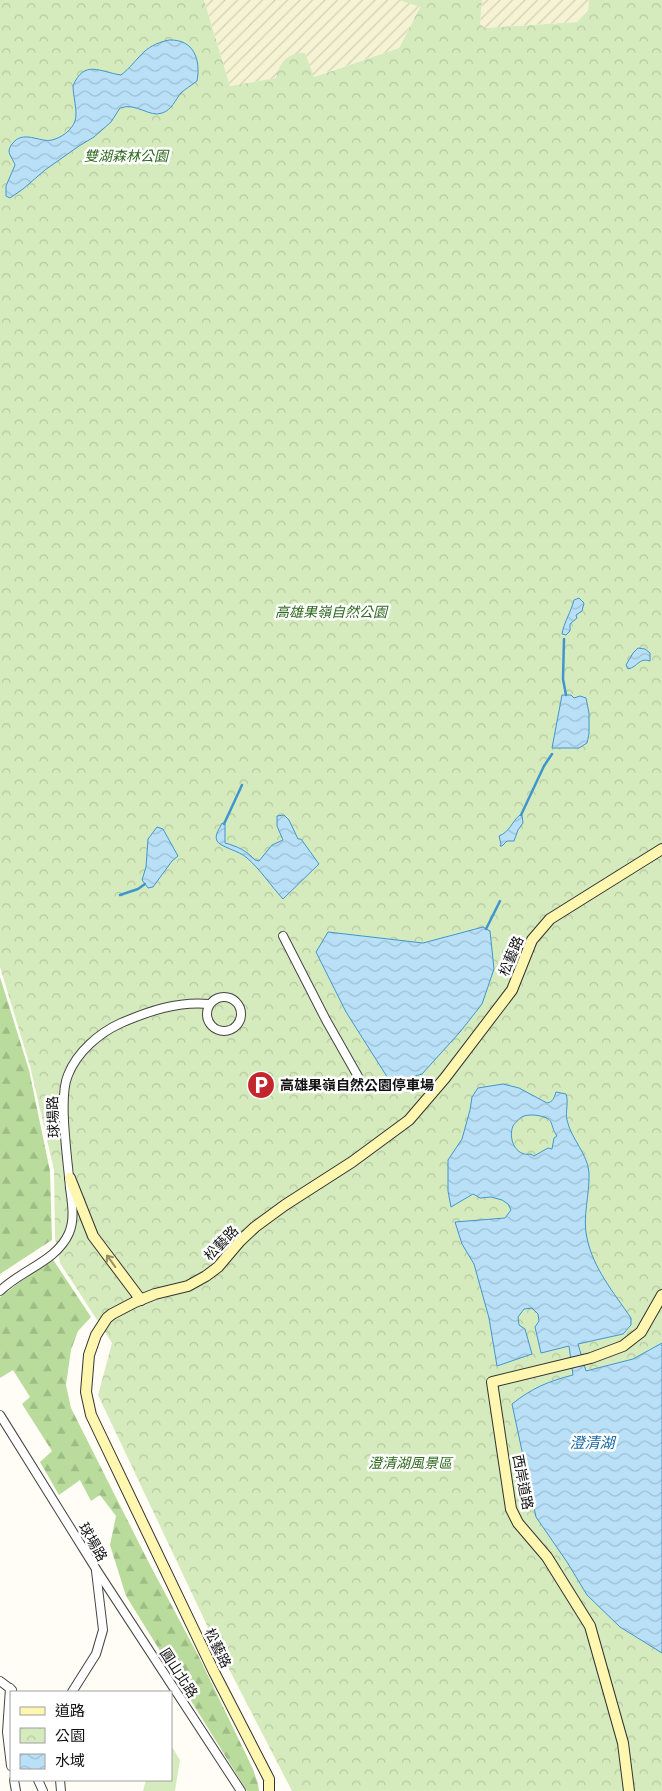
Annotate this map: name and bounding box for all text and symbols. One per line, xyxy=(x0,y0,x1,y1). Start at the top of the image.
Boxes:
park label: 雙湖森林公園 xyxy=(84,145,170,165)
park label: 高雄果嶺自然公園 xyxy=(275,601,389,621)
street label: 松藝路 xyxy=(493,932,527,979)
parking icon: 高雄果嶺自然公園停車場 xyxy=(246,1070,276,1100)
place label: 高雄果嶺自然公園停車場 xyxy=(280,1074,434,1094)
street label: 球場路 xyxy=(41,1096,63,1138)
street label: 松藝路 xyxy=(198,1220,242,1264)
one-way arrow xyxy=(106,1254,116,1268)
water label: 澄清湖 xyxy=(569,1431,616,1452)
park label: 澄清湖風景區 xyxy=(368,1452,454,1472)
street label: 西岸道路 xyxy=(509,1452,539,1511)
street label: 球場路 xyxy=(75,1518,113,1565)
street label: 松藝路 xyxy=(201,1624,237,1671)
street label: 圓山北路 xyxy=(156,1644,203,1701)
legend xyxy=(10,1691,172,1781)
text: 道路 xyxy=(55,1699,85,1720)
text: 公園 xyxy=(55,1724,85,1745)
text: 水域 xyxy=(55,1749,85,1770)

